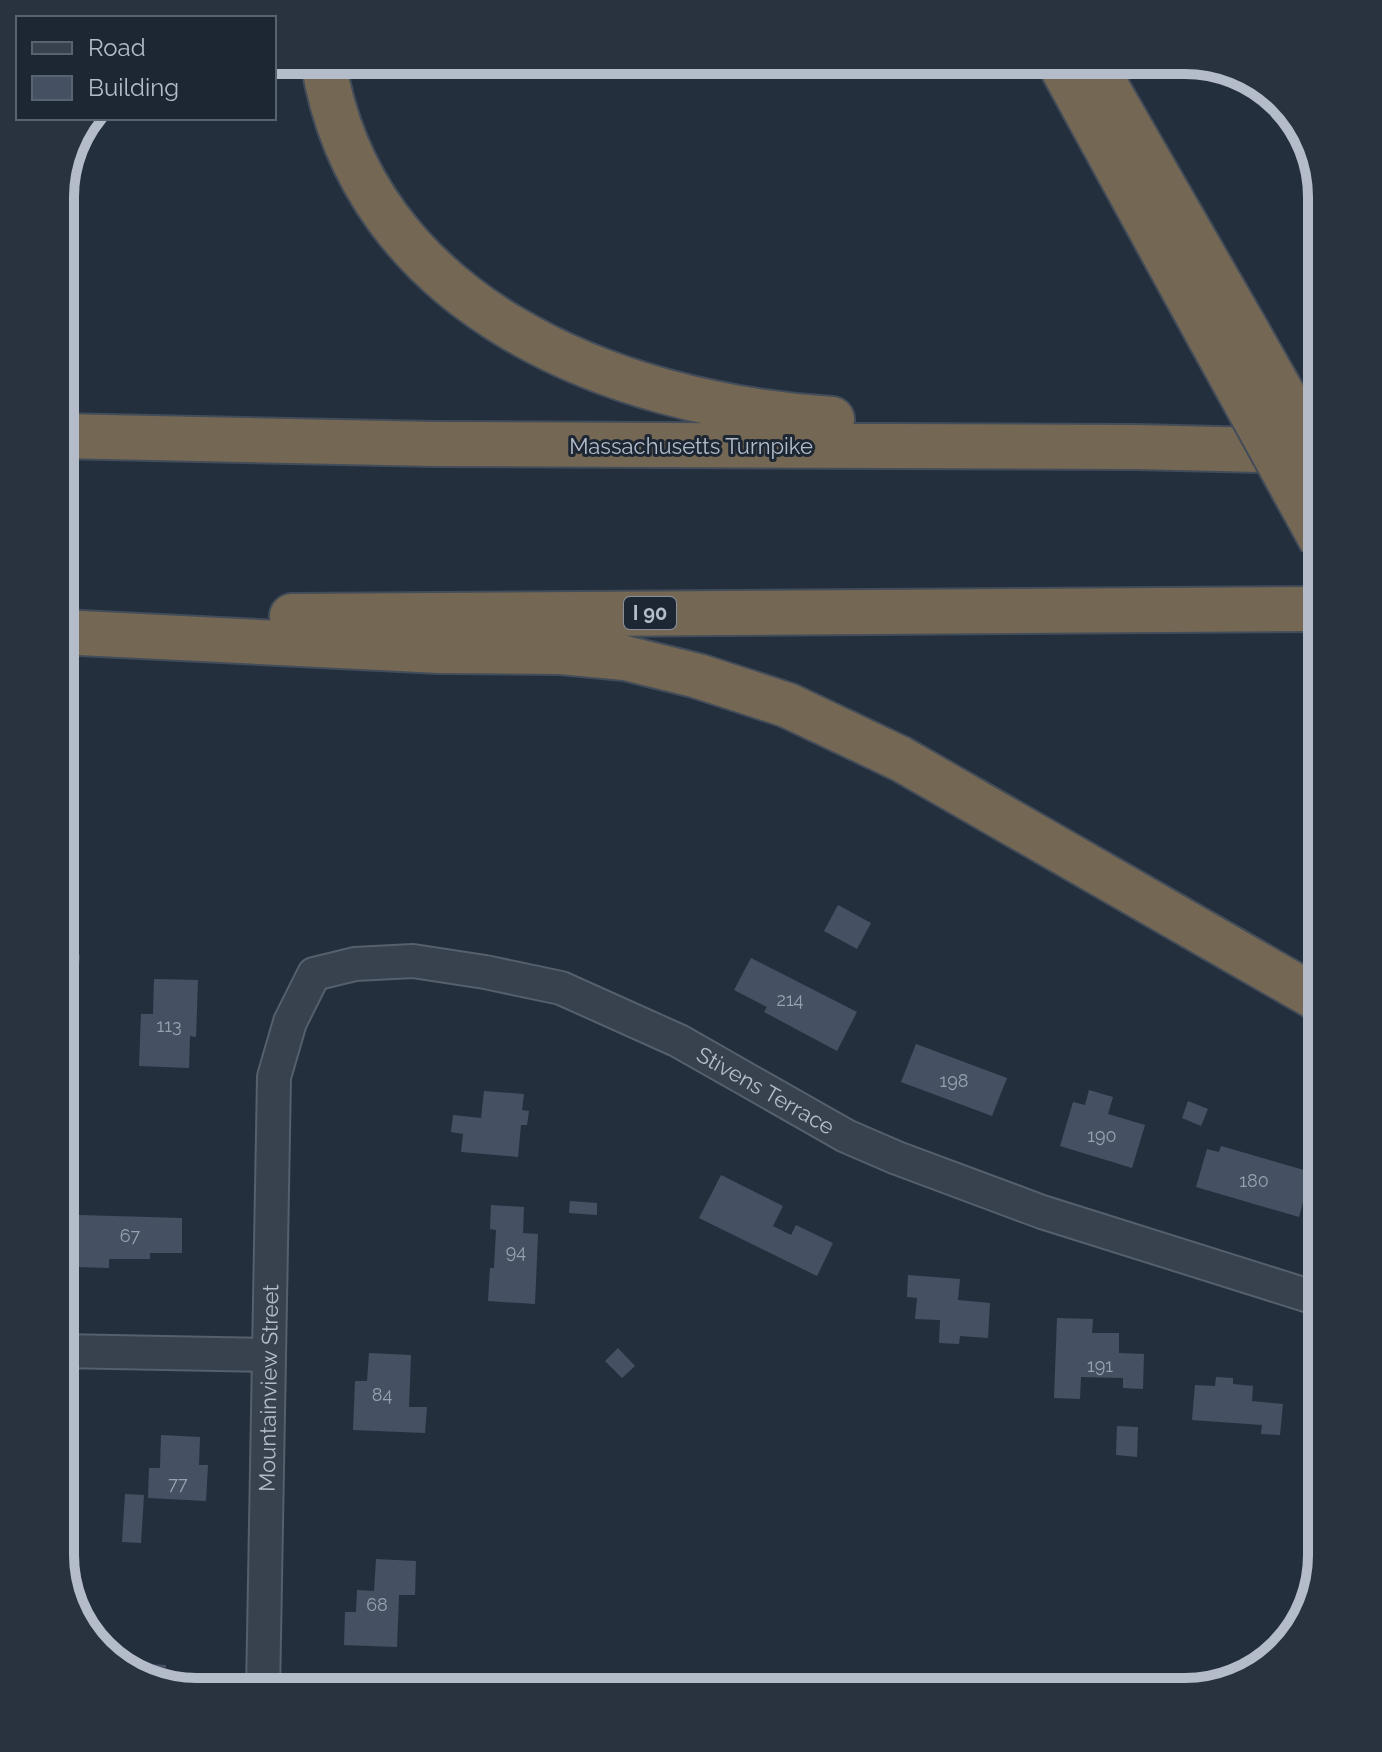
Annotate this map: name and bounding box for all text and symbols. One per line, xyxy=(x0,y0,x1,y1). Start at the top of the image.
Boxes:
legend xyxy=(16,16,276,120)
text: Road xyxy=(88,33,146,62)
text: Building xyxy=(88,73,179,102)
street label: Massachusetts Turnpike xyxy=(569,433,813,459)
road number: I 90 xyxy=(624,597,676,629)
house number: 214 xyxy=(777,989,804,1010)
house number: 113 xyxy=(156,1015,182,1036)
street label: Stivens Terrace xyxy=(692,1041,839,1140)
house number: 198 xyxy=(940,1070,968,1091)
house number: 190 xyxy=(1087,1125,1117,1146)
house number: 180 xyxy=(1239,1170,1269,1191)
house number: 67 xyxy=(120,1225,141,1246)
house number: 94 xyxy=(506,1241,526,1262)
street label: Mountainview Street xyxy=(254,1283,283,1492)
house number: 191 xyxy=(1087,1355,1113,1376)
house number: 84 xyxy=(372,1384,392,1405)
house number: 77 xyxy=(168,1473,188,1494)
house number: 68 xyxy=(366,1594,388,1615)

